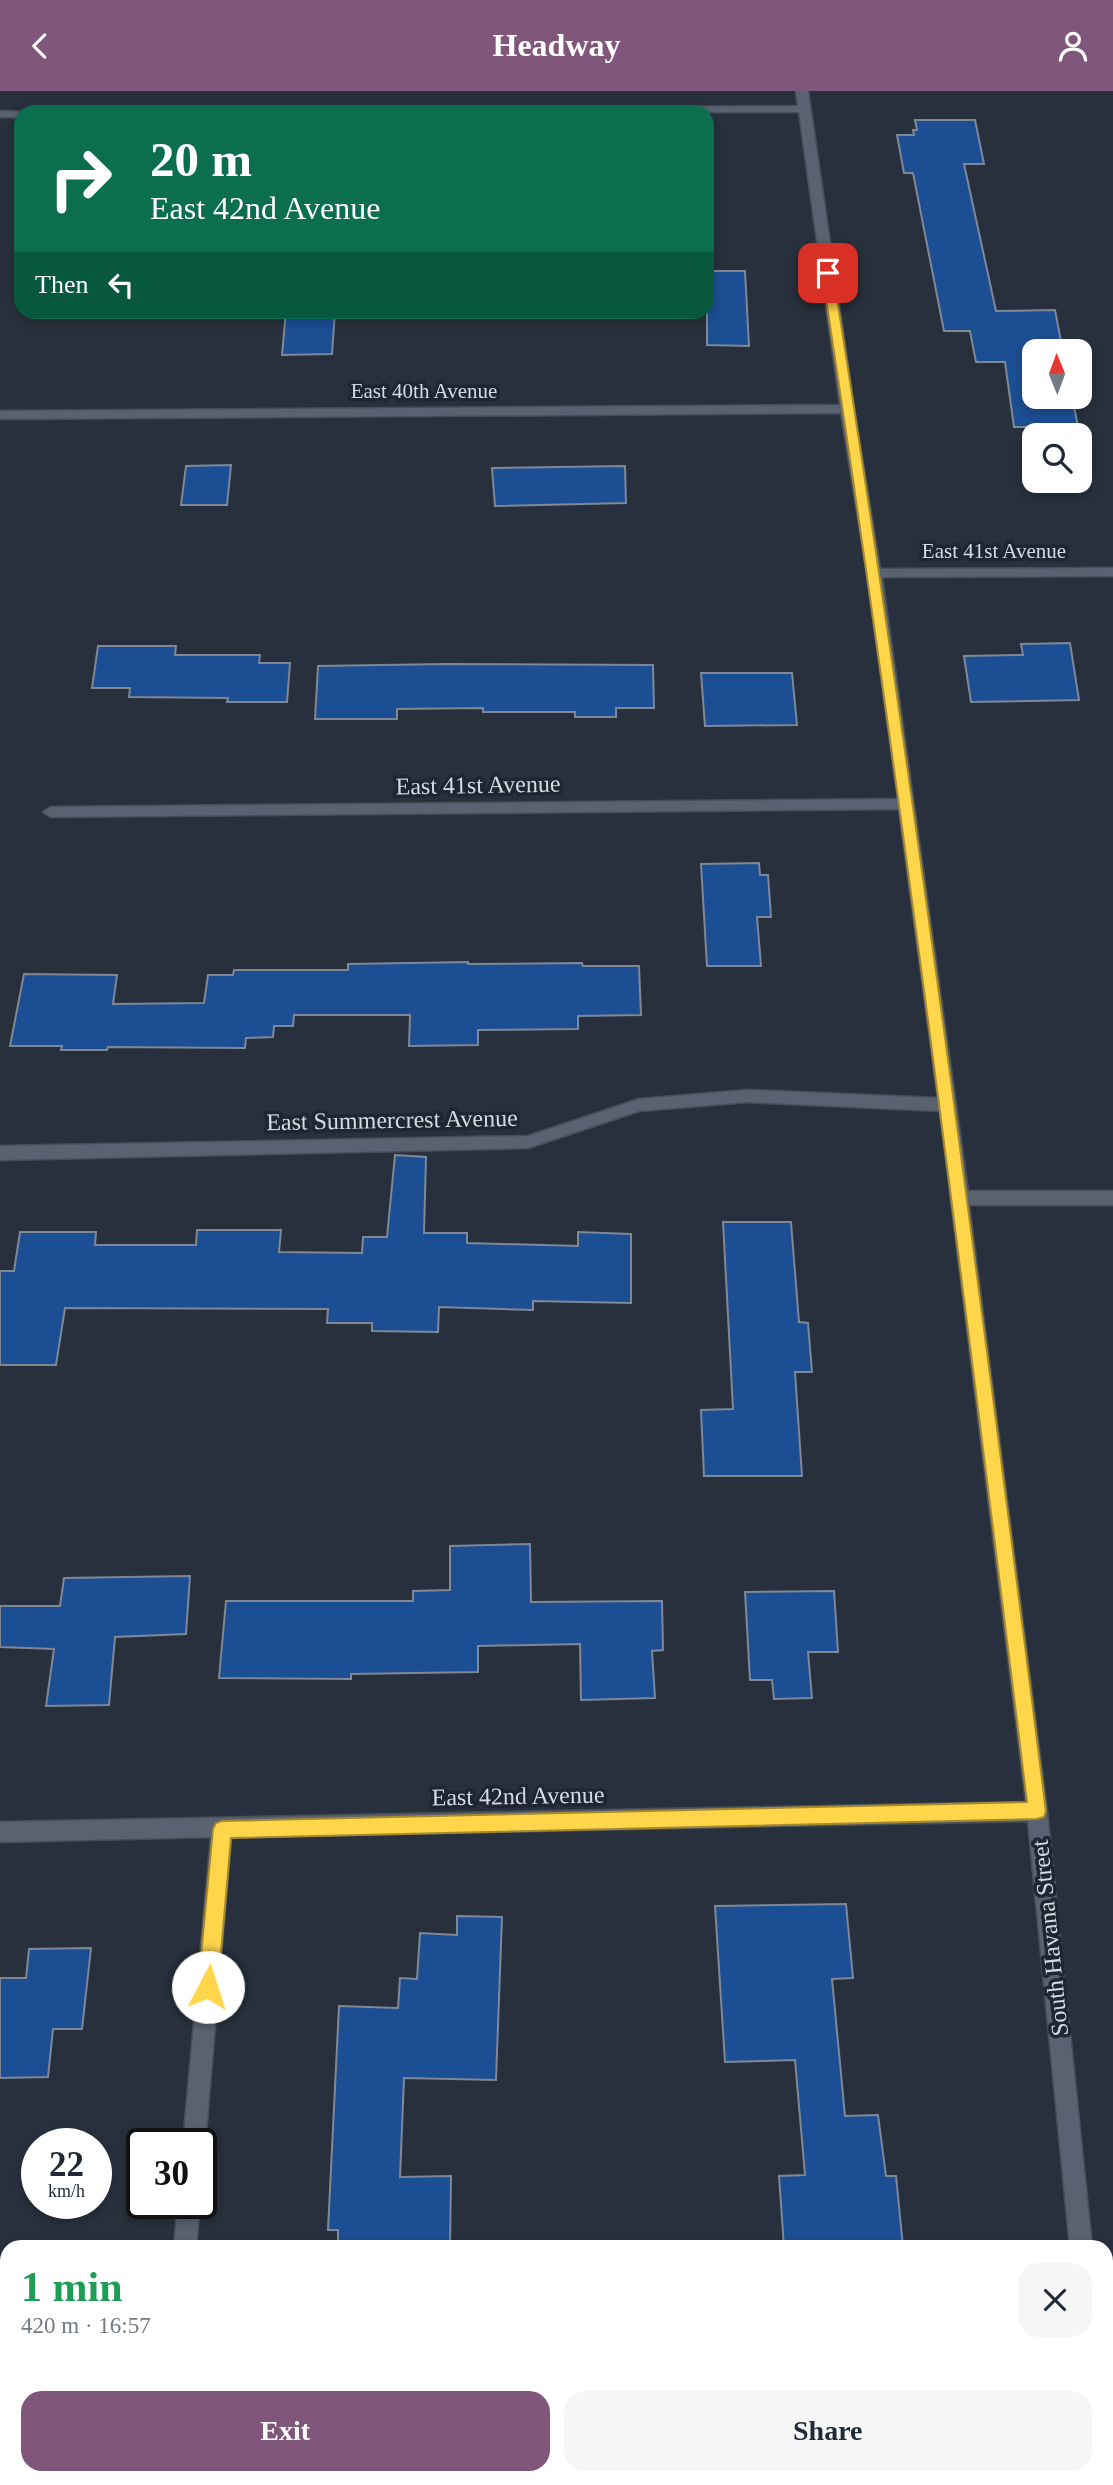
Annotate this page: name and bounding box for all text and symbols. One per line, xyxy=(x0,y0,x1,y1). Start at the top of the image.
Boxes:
icon: back xyxy=(21,27,59,65)
text: Headway xyxy=(493,27,621,63)
icon: person xyxy=(1054,27,1092,65)
text: 20 m xyxy=(150,132,252,187)
icon: right xyxy=(35,133,126,224)
text: East 42nd Avenue xyxy=(150,190,380,226)
pin xyxy=(798,243,858,303)
icon: arrive xyxy=(809,254,847,292)
icon: left xyxy=(102,266,140,304)
text: Then xyxy=(35,270,88,299)
north arrow xyxy=(1022,339,1092,409)
map controls xyxy=(1022,339,1092,493)
street label: East 40th Avenue xyxy=(351,379,497,403)
button: search xyxy=(1022,423,1092,493)
street label: East 41st Avenue xyxy=(922,539,1066,563)
street label: East 41st Avenue xyxy=(395,771,561,799)
street label: East Summercrest Avenue xyxy=(266,1105,518,1135)
street label: East 42nd Avenue xyxy=(431,1781,605,1811)
street label: South Havana Street xyxy=(1027,1838,1073,2037)
position arrow xyxy=(171,1950,245,2024)
speed limit sign: 30 xyxy=(126,2128,217,2219)
text: 22 xyxy=(49,2145,84,2184)
text: km/h xyxy=(48,2181,85,2201)
button: close xyxy=(1018,2263,1092,2337)
text: 1 min xyxy=(21,2264,123,2310)
text: 420 m · 16:57 xyxy=(21,2313,151,2338)
button: Exit xyxy=(21,2391,550,2471)
button: Share xyxy=(564,2391,1092,2471)

